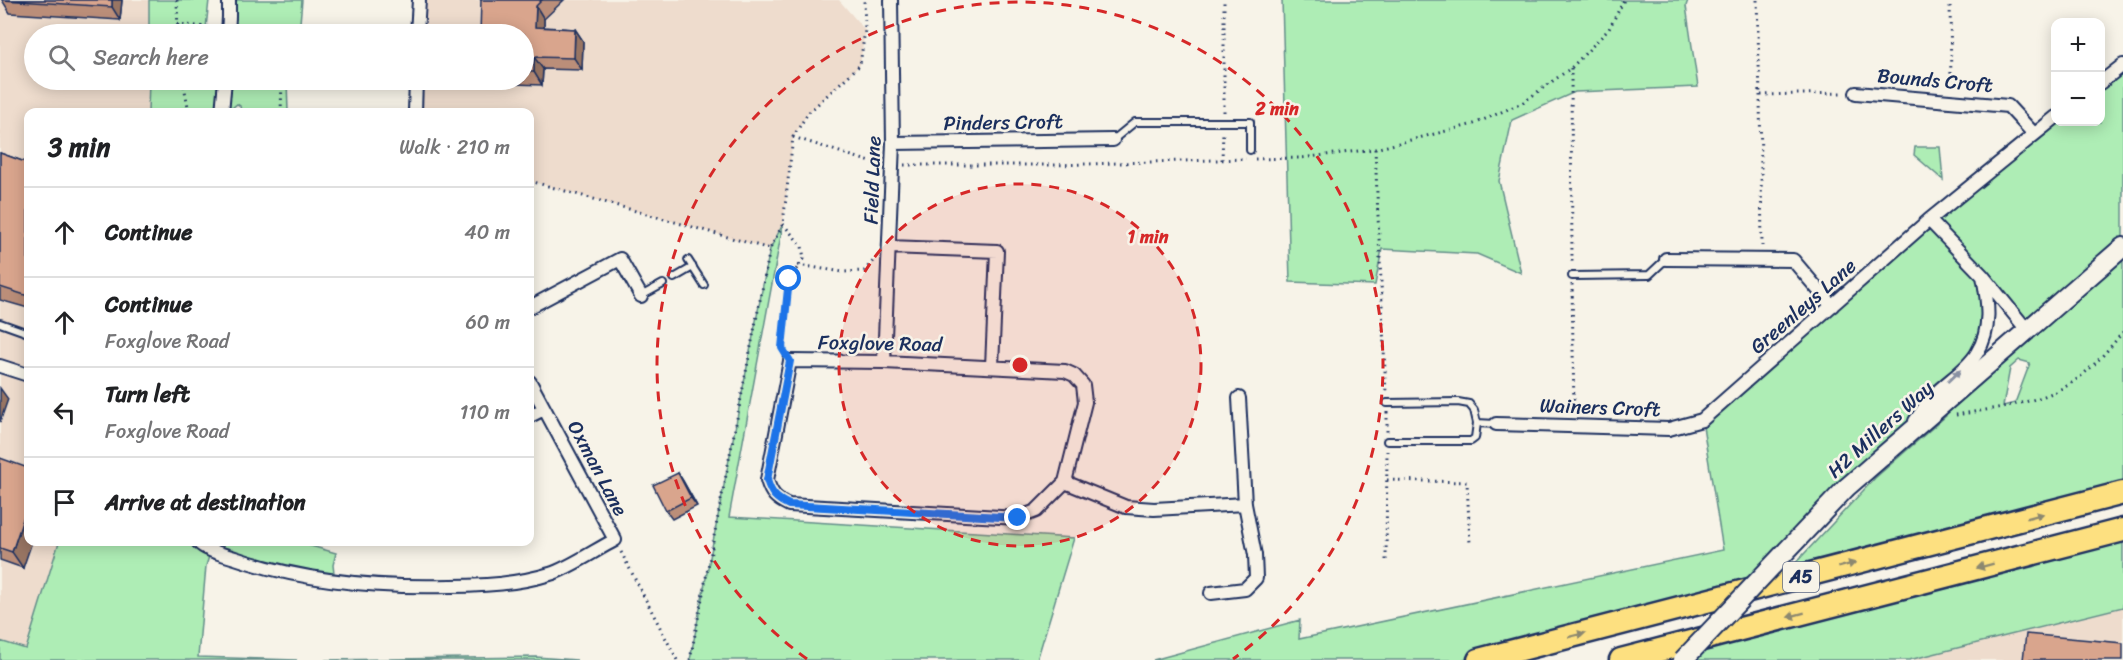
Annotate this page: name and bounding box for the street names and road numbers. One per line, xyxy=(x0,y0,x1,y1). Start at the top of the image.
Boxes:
street label: Bounds Croft xyxy=(1876,58,1994,103)
street label: Pinders Croft xyxy=(943,104,1063,141)
street label: Field Lane xyxy=(853,135,892,225)
street label: Greenleys Lane xyxy=(1742,250,1865,363)
street label: Foxglove Road xyxy=(818,325,944,362)
street label: H2 Millers Way xyxy=(1819,371,1942,487)
street label: Wainers Croft xyxy=(1539,388,1661,427)
street label: Oxman Lane xyxy=(558,414,638,523)
road number: A5 xyxy=(1783,562,1819,592)

